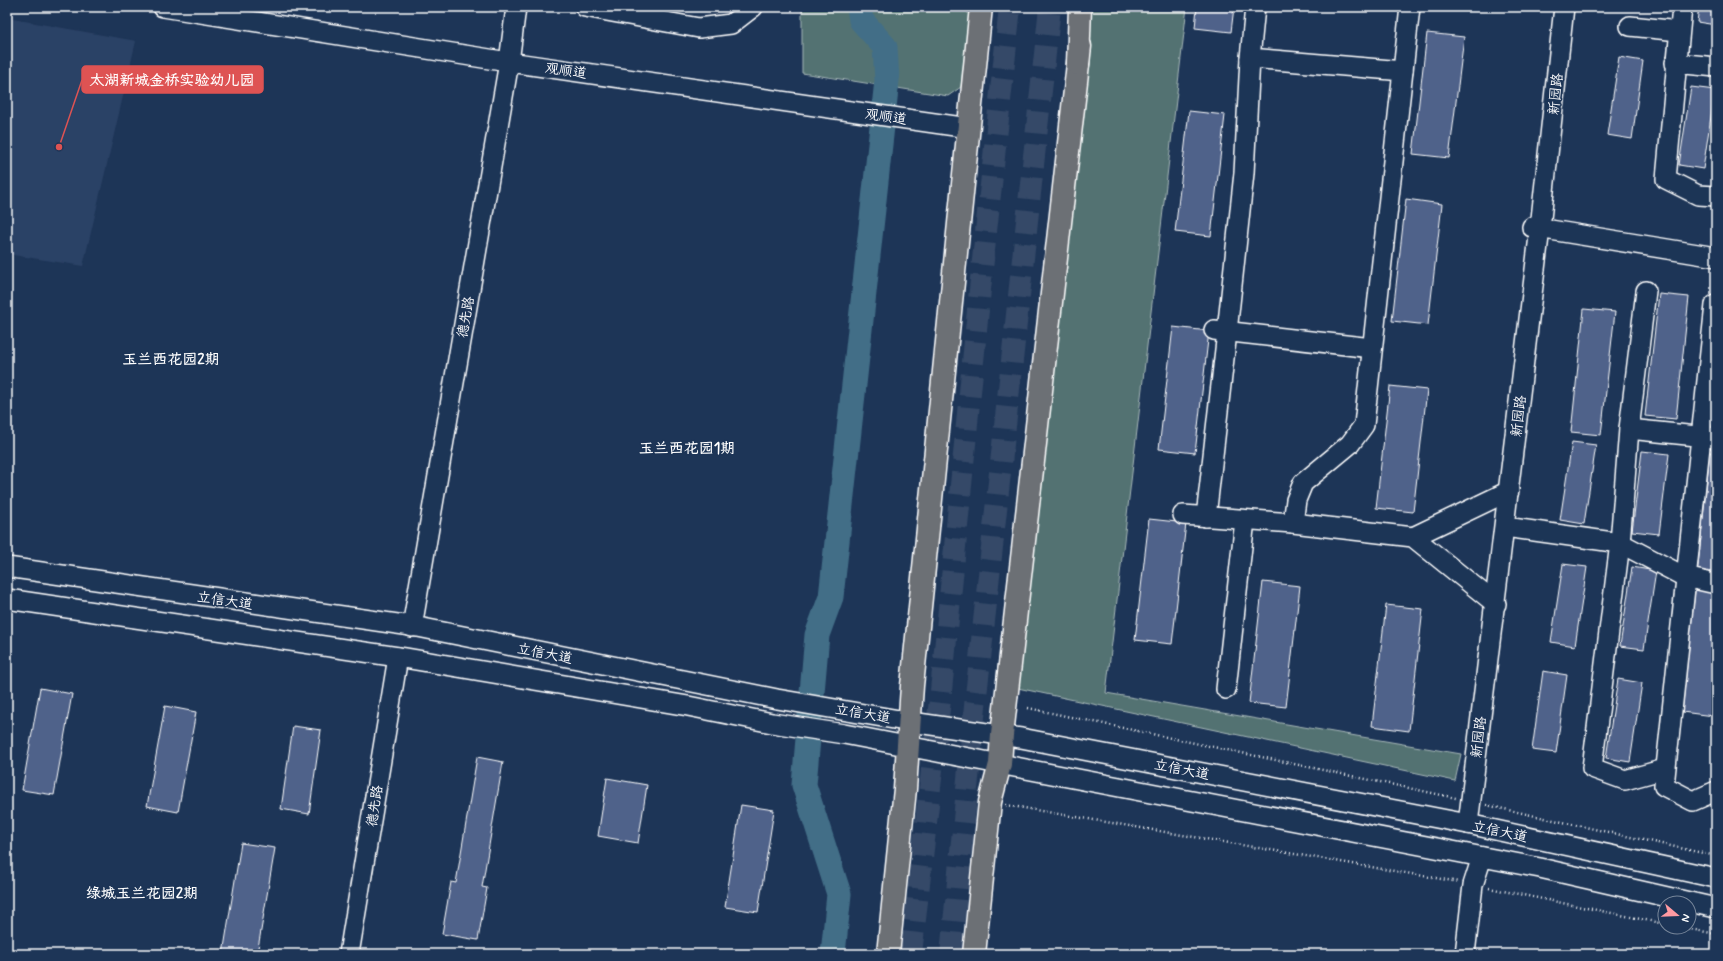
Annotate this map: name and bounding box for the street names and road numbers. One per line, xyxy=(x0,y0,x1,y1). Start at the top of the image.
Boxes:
street label: 观顺道 xyxy=(544,59,588,83)
street label: 新园路 xyxy=(1545,72,1567,116)
street label: 观顺道 xyxy=(864,105,908,129)
street label: 德先路 xyxy=(453,295,478,339)
street label: 新园路 xyxy=(1508,394,1530,438)
street label: 立信大道 xyxy=(196,588,254,614)
street label: 立信大道 xyxy=(516,640,574,668)
street label: 立信大道 xyxy=(834,700,892,728)
street label: 新园路 xyxy=(1468,715,1490,759)
street label: 立信大道 xyxy=(1153,756,1211,784)
street label: 德先路 xyxy=(363,784,387,828)
street label: 立信大道 xyxy=(1471,817,1529,847)

